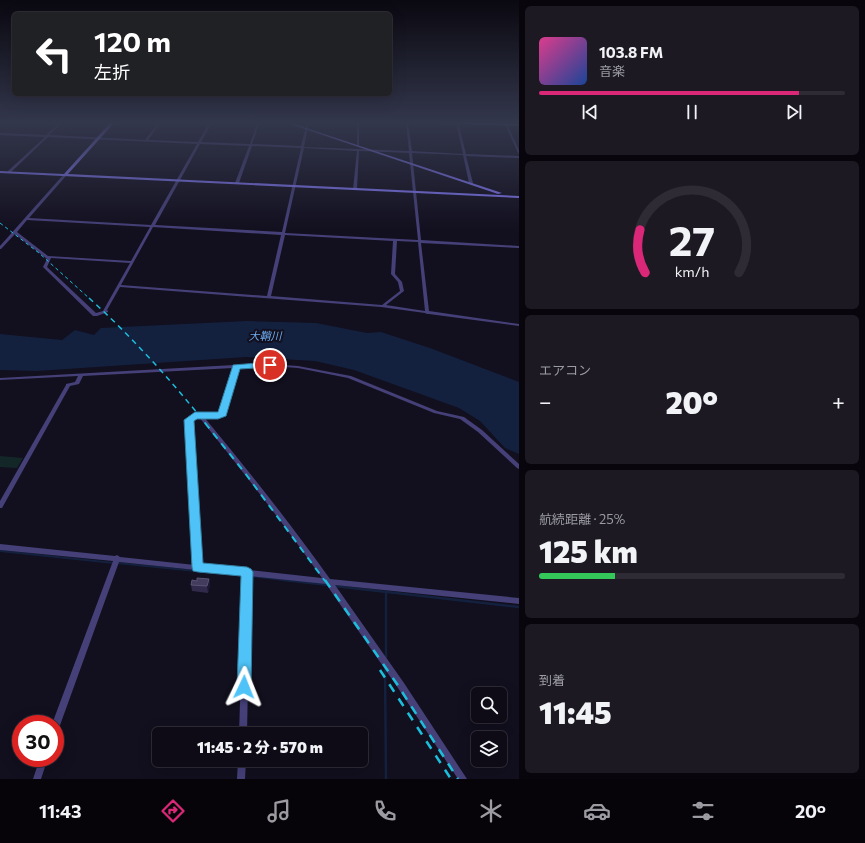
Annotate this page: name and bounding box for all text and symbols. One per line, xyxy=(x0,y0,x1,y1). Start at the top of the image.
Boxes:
text: 120 m xyxy=(94,24,171,58)
icon: left xyxy=(28,28,80,80)
text: 103.8 FM xyxy=(599,43,663,61)
text: 左折 xyxy=(94,61,130,83)
text: 音楽 xyxy=(599,63,625,79)
icon: previous xyxy=(579,101,601,123)
icon: pause xyxy=(681,101,703,123)
icon: next xyxy=(783,101,805,123)
text: 27 xyxy=(669,214,715,265)
text: km/h xyxy=(675,261,709,279)
water label: 大鞘川 xyxy=(249,329,282,342)
pin xyxy=(253,348,287,382)
icon: arrive xyxy=(259,354,281,376)
text: エアコン xyxy=(539,362,591,378)
text: 20° xyxy=(665,383,718,420)
text: − xyxy=(539,388,552,415)
text: + xyxy=(832,388,845,415)
text: 航続距離 · 25% xyxy=(539,511,625,527)
text: 125 km xyxy=(539,532,638,569)
position arrow xyxy=(223,666,265,708)
text: 到着 xyxy=(539,672,565,688)
map controls xyxy=(471,687,507,767)
button: search xyxy=(471,687,507,723)
text: 11:45 xyxy=(539,693,612,730)
speed limit sign: 30 xyxy=(12,715,64,767)
button: layers xyxy=(471,731,507,767)
text: 11:45 · 2 分 · 570 m xyxy=(197,738,323,756)
icon: directions xyxy=(159,797,187,825)
icon: music xyxy=(265,797,293,825)
icon: phone xyxy=(371,797,399,825)
icon: climate xyxy=(477,797,505,825)
icon: car xyxy=(583,797,611,825)
icon: filters xyxy=(689,797,717,825)
text: 11:43 xyxy=(39,800,82,822)
text: 20° xyxy=(795,800,826,822)

